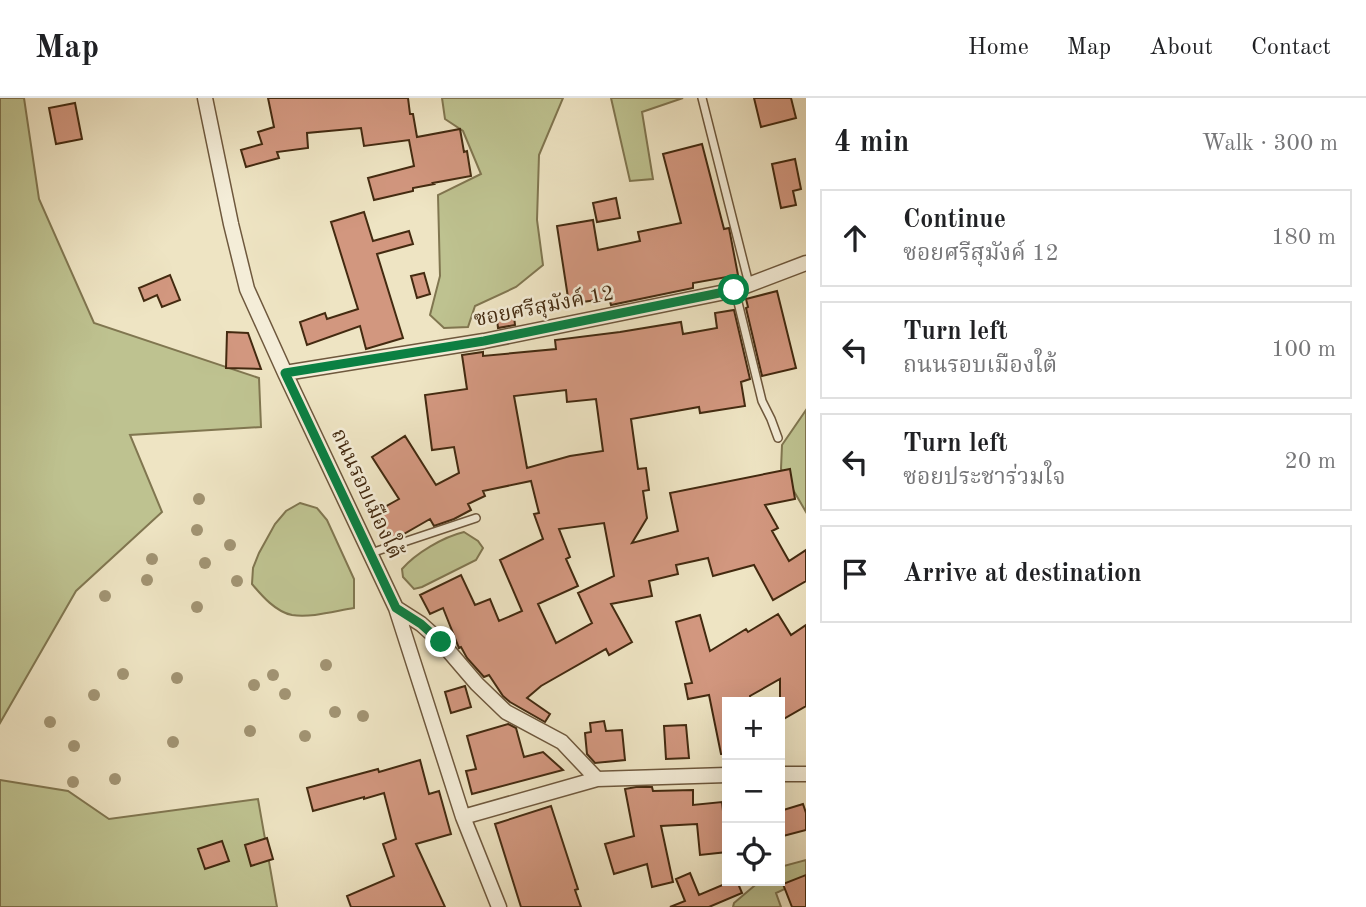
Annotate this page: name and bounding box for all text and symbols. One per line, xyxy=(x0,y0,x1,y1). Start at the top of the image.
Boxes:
text: Map xyxy=(35,32,99,65)
text: Home xyxy=(968,36,1029,60)
text: Map xyxy=(1067,36,1111,60)
text: About xyxy=(1149,36,1213,60)
text: Contact xyxy=(1251,36,1331,60)
text: 4 min xyxy=(834,128,909,158)
text: Walk · 300 m xyxy=(1202,132,1338,155)
text: Continue xyxy=(903,207,1006,233)
icon: ahead xyxy=(836,219,874,257)
text: 180 m xyxy=(1271,226,1336,249)
text: ซอยศรีสุมังค์ 12 xyxy=(903,242,1059,265)
route start xyxy=(718,274,749,305)
street label: ซอยศรีสุมังค์ 12 xyxy=(471,279,616,333)
text: Turn left xyxy=(903,319,1008,345)
icon: left xyxy=(836,331,874,369)
text: 100 m xyxy=(1271,338,1336,361)
text: ถนนรอบเมืองใต้ xyxy=(903,354,1057,377)
street label: ถนนรอบเมืองใต้ xyxy=(327,423,411,562)
text: Turn left xyxy=(903,431,1008,457)
icon: left xyxy=(836,443,874,481)
text: 20 m xyxy=(1285,450,1336,473)
text: ซอยประชาร่วมใจ xyxy=(903,466,1066,489)
icon: arrive xyxy=(836,555,874,593)
text: Arrive at destination xyxy=(903,561,1142,587)
route end xyxy=(425,626,456,657)
map controls xyxy=(722,697,785,886)
button: + xyxy=(722,697,785,760)
button: − xyxy=(722,760,785,823)
button: locate xyxy=(722,823,785,886)

